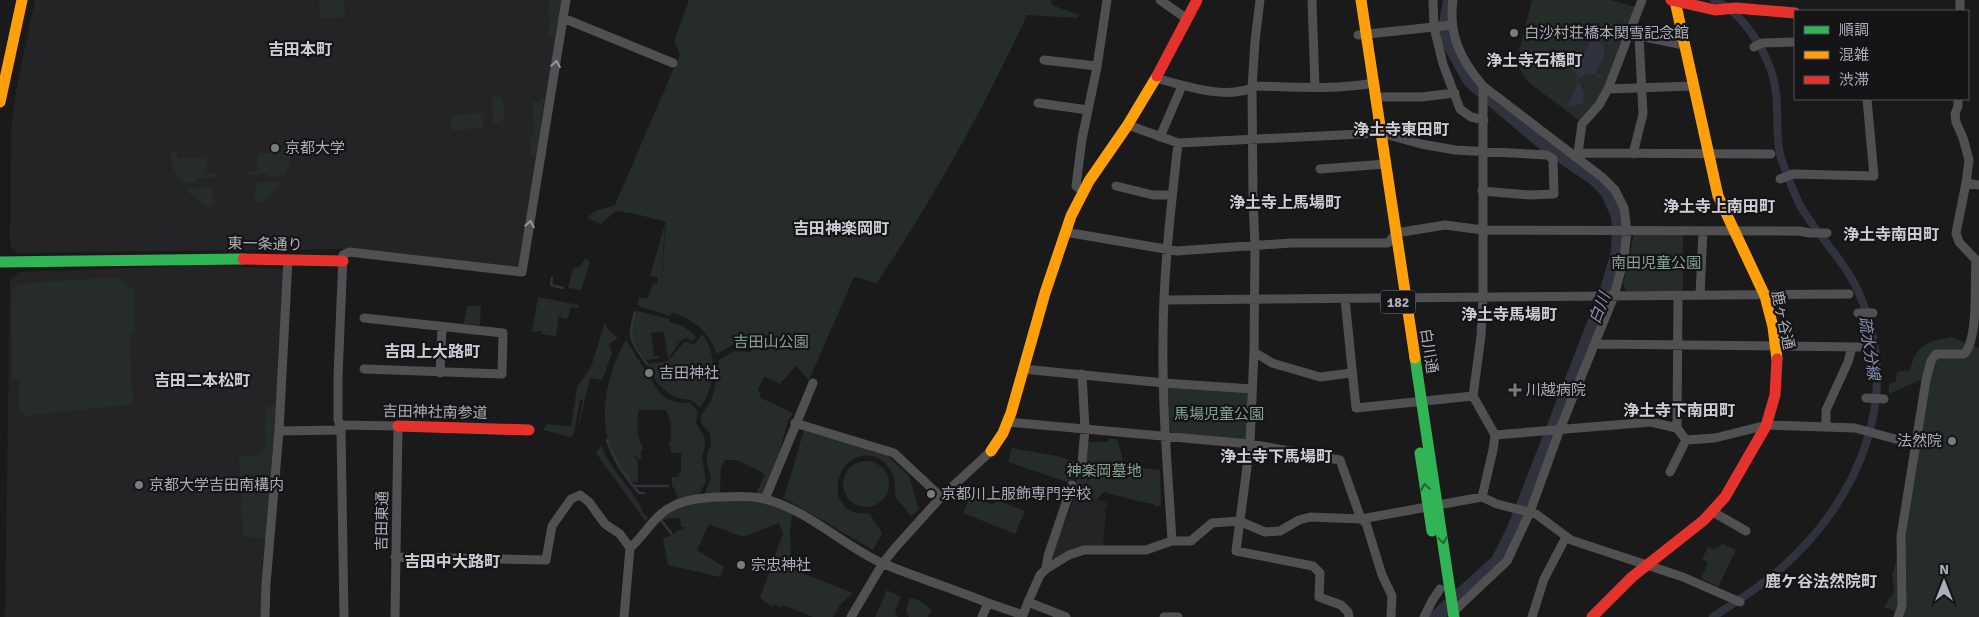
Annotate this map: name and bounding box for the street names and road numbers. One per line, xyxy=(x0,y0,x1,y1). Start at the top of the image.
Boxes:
street label: 東一条通り xyxy=(227,234,303,254)
street label: 鹿ヶ谷通 xyxy=(1768,289,1798,351)
road number: 182 xyxy=(1380,290,1416,314)
street label: 白川通 xyxy=(1417,327,1441,375)
street label: 吉田神社南参道 xyxy=(382,402,488,422)
street label: 吉田東通 xyxy=(372,491,392,551)

